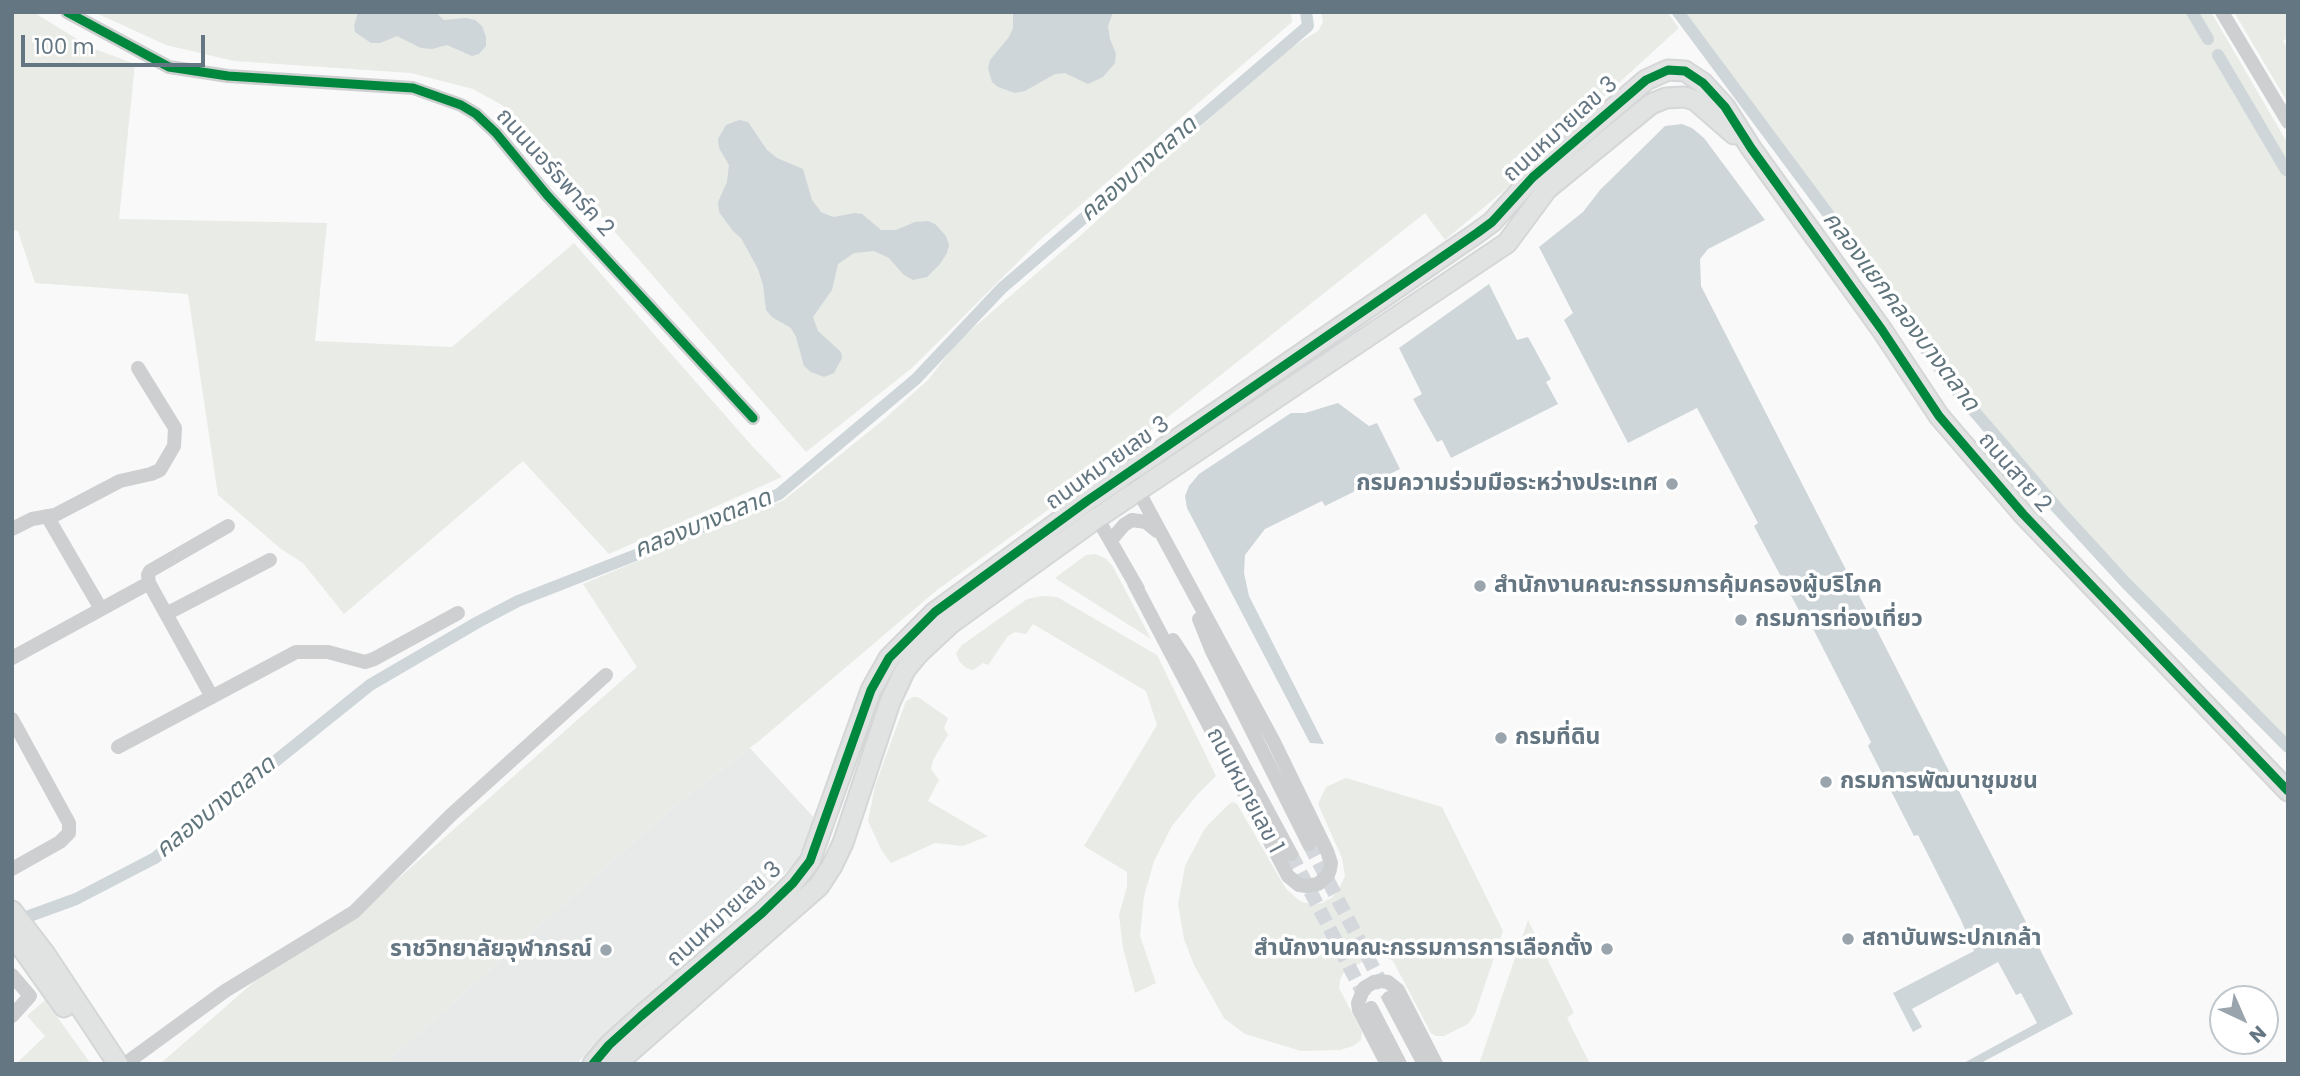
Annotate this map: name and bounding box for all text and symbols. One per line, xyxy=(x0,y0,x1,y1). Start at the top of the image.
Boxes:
scale bar xyxy=(24,21,208,65)
text: 100 m xyxy=(34,32,94,61)
street label: ถนนหมายเลข 3 xyxy=(1498,71,1624,189)
street label: ถนนนอร์ธพาร์ค 2 xyxy=(489,103,619,243)
water label: คลองบางตลาด xyxy=(1075,111,1203,229)
water label: คลองแยกคลองบางตลาด xyxy=(1816,207,1984,417)
street label: ถนนหมายเลข 3 xyxy=(1041,411,1175,517)
street label: ถนนสาย 2 xyxy=(1972,427,2056,519)
place label: กรมความร่วมมือระหว่างประเทศ xyxy=(1356,470,1658,498)
marker: กรมความร่วมมือระหว่างประเทศ xyxy=(1664,476,1680,492)
water label: คลองบางตลาด xyxy=(630,484,776,566)
place label: สำนักงานคณะกรรมการคุ้มครองผู้บริโภค xyxy=(1494,572,1882,600)
marker: สำนักงานคณะกรรมการคุ้มครองผู้บริโภค xyxy=(1472,578,1488,594)
place label: กรมการท่องเที่ยว xyxy=(1755,606,1923,634)
marker: กรมการท่องเที่ยว xyxy=(1733,612,1749,628)
street label: ถนนหมายเลข 1 xyxy=(1199,723,1289,859)
place label: กรมที่ดิน xyxy=(1515,724,1600,752)
marker: กรมที่ดิน xyxy=(1493,730,1509,746)
water label: คลองบางตลาด xyxy=(150,751,282,865)
place label: กรมการพัฒนาชุมชน xyxy=(1840,768,2038,796)
marker: กรมการพัฒนาชุมชน xyxy=(1818,774,1834,790)
street label: ถนนหมายเลข 3 xyxy=(662,856,788,974)
place label: สถาบันพระปกเกล้า xyxy=(1862,925,2041,953)
marker: สถาบันพระปกเกล้า xyxy=(1840,931,1856,947)
place label: สำนักงานคณะกรรมการการเลือกตั้ง xyxy=(1254,935,1593,963)
place label: ราชวิทยาลัยจุฬาภรณ์ xyxy=(390,936,592,964)
marker: สำนักงานคณะกรรมการการเลือกตั้ง xyxy=(1599,941,1615,957)
marker: ราชวิทยาลัยจุฬาภรณ์ xyxy=(598,942,614,958)
north arrow xyxy=(2209,985,2279,1055)
text: N xyxy=(2243,1019,2272,1049)

